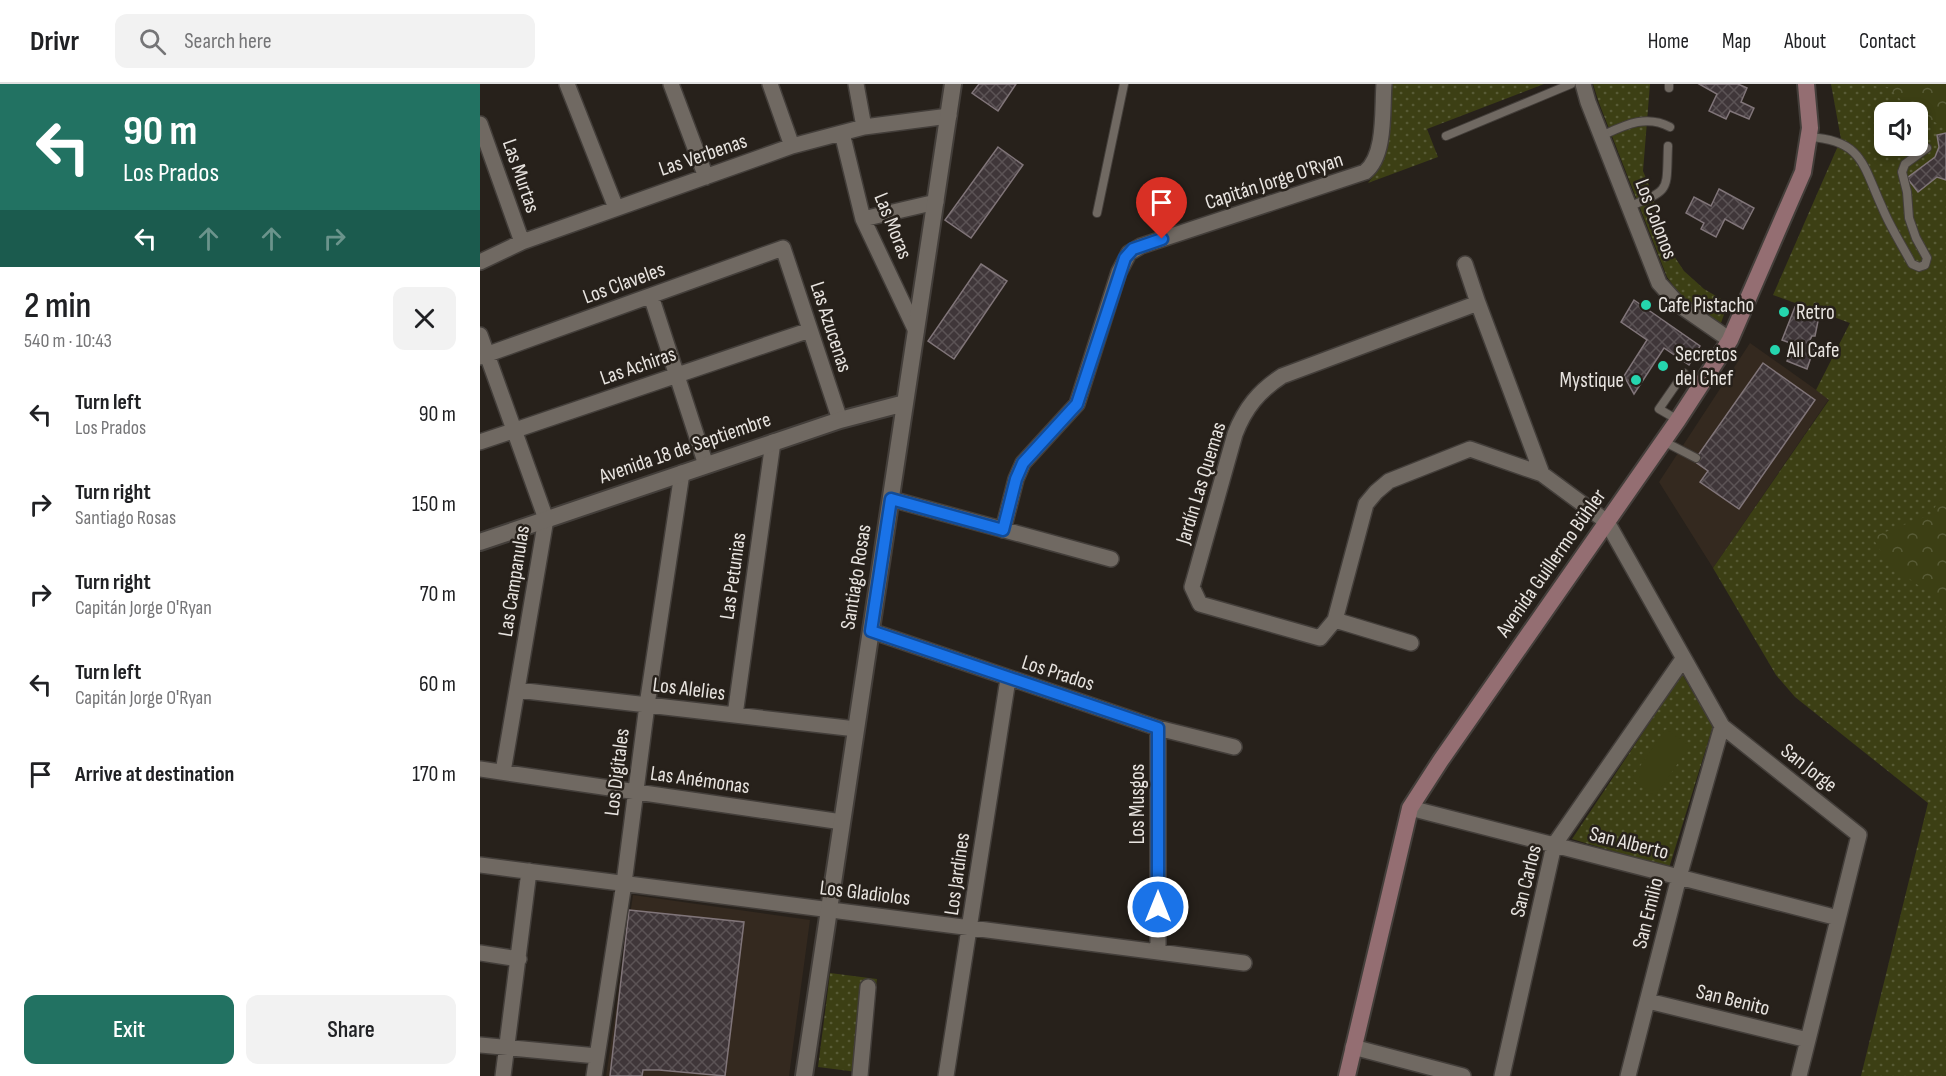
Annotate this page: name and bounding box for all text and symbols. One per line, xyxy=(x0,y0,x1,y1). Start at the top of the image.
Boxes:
search box xyxy=(115,14,535,68)
text: Drivr xyxy=(30,25,79,58)
icon: search xyxy=(136,25,169,58)
text: Search here xyxy=(184,28,272,55)
text: Home xyxy=(1648,29,1689,54)
text: Map xyxy=(1722,29,1751,54)
text: About xyxy=(1784,29,1826,54)
text: Contact xyxy=(1859,29,1916,54)
map controls xyxy=(1874,102,1928,156)
button: sound xyxy=(1874,102,1928,156)
text: 90 m xyxy=(123,106,197,157)
icon: left xyxy=(24,108,102,186)
street label: Las Verbenas xyxy=(656,128,750,182)
street label: Las Murtas xyxy=(497,136,545,216)
street label: Capitán Jorge O'Ryan xyxy=(1202,147,1346,215)
text: Los Prados xyxy=(123,157,219,189)
street label: Los Colonos xyxy=(1629,175,1683,263)
pin xyxy=(1136,177,1187,239)
icon: arrive xyxy=(1145,186,1178,219)
street label: Las Moras xyxy=(868,189,918,263)
icon: left xyxy=(129,222,162,255)
icon: ahead xyxy=(192,222,225,255)
icon: ahead xyxy=(255,222,288,255)
icon: right xyxy=(318,222,351,255)
street label: Los Claveles xyxy=(580,257,668,309)
street label: Las Azucenas xyxy=(805,279,857,375)
text: 2 min xyxy=(24,285,91,328)
button: close xyxy=(393,287,456,350)
place label: Cafe Pistacho xyxy=(1658,293,1754,318)
marker: Cafe Pistacho xyxy=(1639,298,1653,312)
place label: Retro xyxy=(1796,300,1835,325)
marker: Retro xyxy=(1777,305,1791,319)
text: 540 m · 10:43 xyxy=(24,329,112,353)
place label: All Cafe xyxy=(1786,338,1839,363)
street label: Las Achiras xyxy=(597,341,679,391)
place label: Secretos del Chef xyxy=(1675,342,1737,391)
marker: All Cafe xyxy=(1768,343,1782,357)
marker: Secretos del Chef xyxy=(1656,359,1670,373)
place label: Mystique xyxy=(1560,368,1624,393)
marker: Mystique xyxy=(1629,373,1643,387)
text: Turn left xyxy=(75,389,141,416)
icon: left xyxy=(24,398,57,431)
text: 90 m xyxy=(419,401,456,428)
street label: Avenida 18 de Septiembre xyxy=(595,407,774,489)
text: Los Prados xyxy=(75,416,146,440)
street label: Jardín Las Quemas xyxy=(1170,419,1231,548)
text: Turn right xyxy=(75,479,151,506)
street label: Avenida Guillermo Bühler xyxy=(1490,484,1611,643)
icon: right xyxy=(24,488,57,521)
text: 150 m xyxy=(412,491,456,518)
text: Santiago Rosas xyxy=(75,506,176,530)
street label: Santiago Rosas xyxy=(835,523,877,631)
street label: Las Campanulas xyxy=(493,524,535,638)
street label: Las Petunias xyxy=(715,531,751,621)
text: Turn right xyxy=(75,569,151,596)
icon: right xyxy=(24,578,57,611)
text: 70 m xyxy=(420,581,456,608)
text: Capitán Jorge O'Ryan xyxy=(75,596,212,620)
street label: Los Prados xyxy=(1019,650,1097,696)
text: Turn left xyxy=(75,659,141,686)
icon: left xyxy=(24,668,57,701)
text: 60 m xyxy=(419,671,456,698)
street label: Los Alelies xyxy=(651,672,727,706)
text: Capitán Jorge O'Ryan xyxy=(75,686,212,710)
street label: Los Digitales xyxy=(599,727,635,817)
street label: San Jorge xyxy=(1776,738,1842,798)
icon: arrive xyxy=(24,758,57,791)
text: Arrive at destination xyxy=(75,761,234,788)
text: 170 m xyxy=(412,761,456,788)
street label: Las Anémonas xyxy=(649,761,751,799)
street label: Los Musgos xyxy=(1125,764,1150,844)
street label: San Alberto xyxy=(1587,821,1671,865)
street label: Los Jardines xyxy=(939,831,975,917)
street label: San Carlos xyxy=(1505,842,1547,920)
street label: Los Gladiolos xyxy=(818,875,912,911)
position arrow xyxy=(1126,875,1190,939)
street label: San Emilio xyxy=(1627,875,1669,951)
street label: San Benito xyxy=(1694,979,1772,1021)
button: Exit xyxy=(24,995,234,1064)
button: Share xyxy=(246,995,456,1064)

